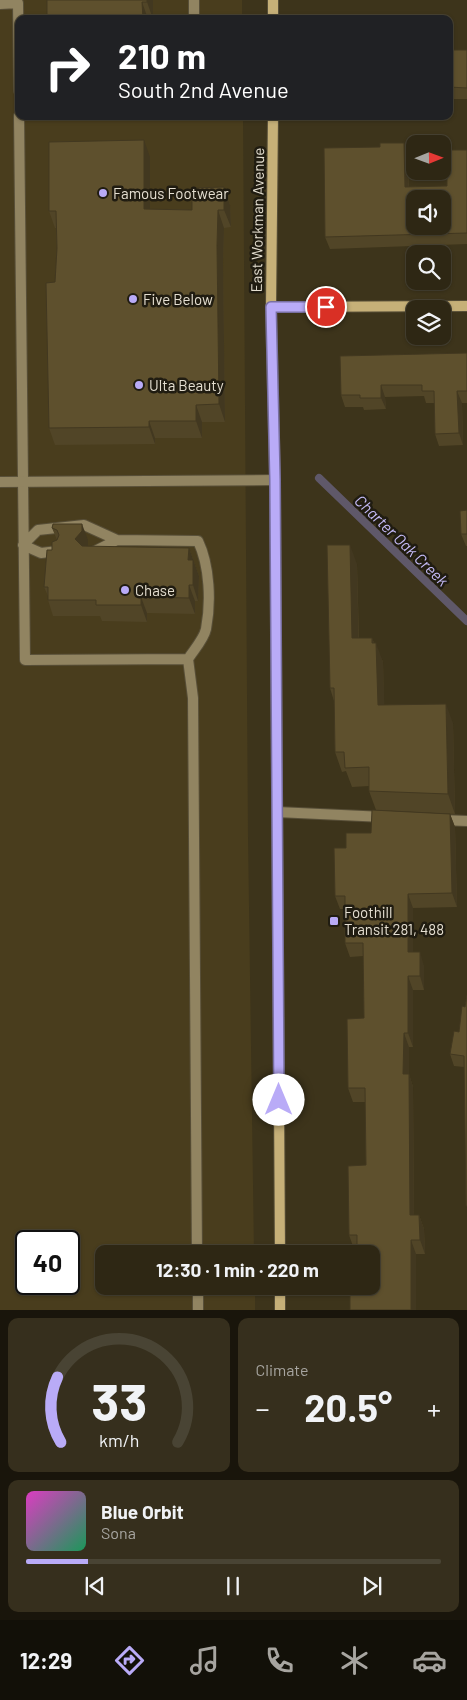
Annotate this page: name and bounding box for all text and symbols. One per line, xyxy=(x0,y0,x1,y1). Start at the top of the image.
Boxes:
text: 210 m xyxy=(118,34,206,76)
icon: right xyxy=(35,35,100,100)
text: South 2nd Avenue xyxy=(118,76,289,102)
north arrow xyxy=(406,135,451,180)
map controls xyxy=(406,135,451,345)
street label: East Workman Avenue xyxy=(247,147,267,293)
place label: Famous Footwear xyxy=(113,184,229,202)
marker: Famous Footwear xyxy=(97,187,109,199)
button: sound xyxy=(406,190,451,235)
button: search xyxy=(406,245,451,290)
pin xyxy=(305,286,347,328)
place label: Five Below xyxy=(143,290,213,308)
marker: Five Below xyxy=(127,293,139,305)
icon: arrive xyxy=(312,293,340,321)
button: layers xyxy=(406,300,451,345)
place label: Ulta Beauty xyxy=(149,376,224,394)
marker: Ulta Beauty xyxy=(133,379,145,391)
water label: Charter Oak Creek xyxy=(351,491,453,590)
place label: Chase xyxy=(135,581,175,599)
marker: Chase xyxy=(119,584,131,596)
place label: Foothill Transit 281, 488 xyxy=(344,903,444,938)
marker: Foothill Transit 281, 488 xyxy=(328,915,340,927)
position arrow xyxy=(252,1073,304,1125)
speed limit sign: 40 xyxy=(15,1230,80,1295)
text: 12:30 · 1 min · 220 m xyxy=(156,1258,319,1281)
text: Climate xyxy=(256,1360,308,1379)
text: 33 xyxy=(91,1369,147,1431)
text: 20.5° xyxy=(304,1384,392,1430)
text: − xyxy=(256,1391,270,1425)
text: + xyxy=(427,1391,441,1425)
text: km/h xyxy=(99,1429,139,1451)
text: Blue Orbit xyxy=(101,1500,184,1523)
text: Sona xyxy=(101,1523,136,1542)
icon: previous xyxy=(81,1572,109,1600)
icon: pause xyxy=(219,1572,247,1600)
icon: next xyxy=(358,1572,386,1600)
icon: directions xyxy=(112,1643,147,1678)
icon: music xyxy=(187,1643,222,1678)
icon: phone xyxy=(262,1643,297,1678)
icon: climate xyxy=(337,1643,372,1678)
icon: car xyxy=(412,1643,447,1678)
text: 12:29 xyxy=(20,1647,72,1673)

